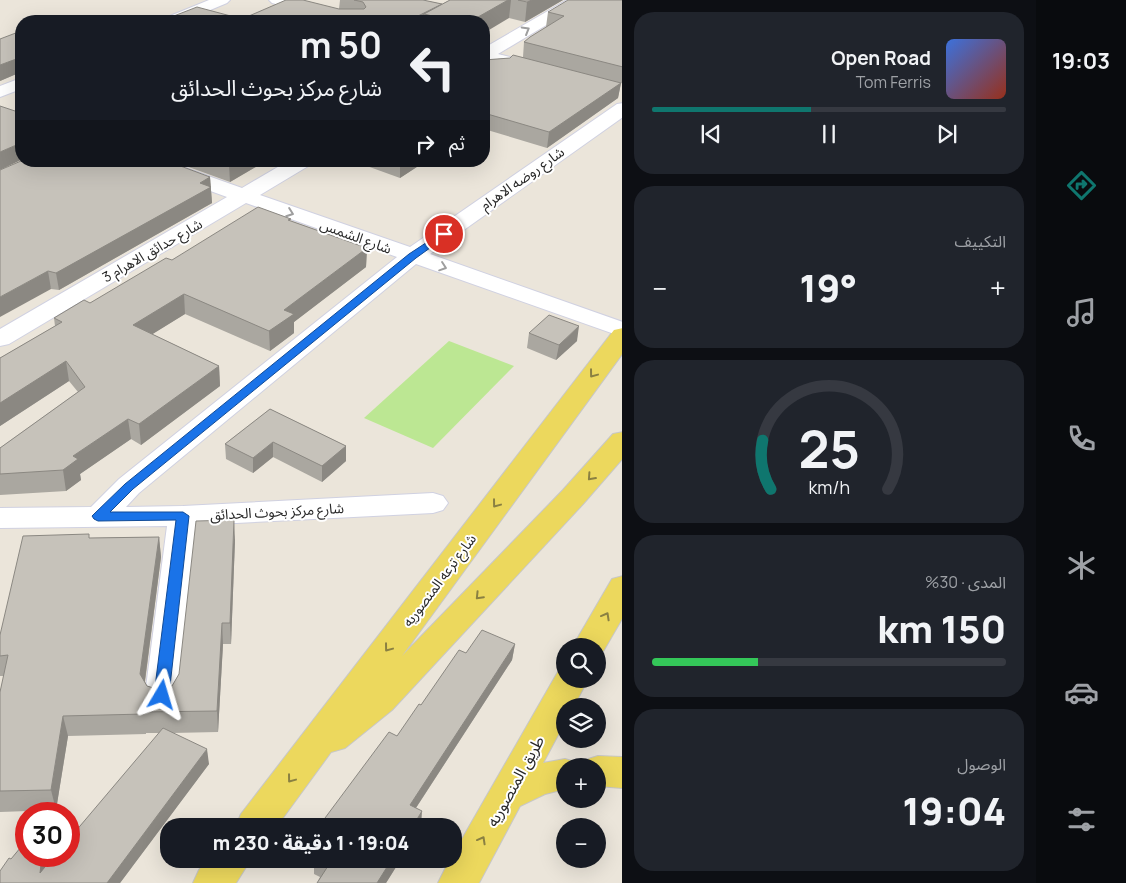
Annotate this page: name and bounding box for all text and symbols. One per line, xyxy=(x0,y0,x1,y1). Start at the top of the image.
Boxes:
text: 50 m xyxy=(300,21,382,69)
one-way arrow xyxy=(520,27,529,37)
icon: left xyxy=(400,35,465,100)
text: Open Road xyxy=(831,45,931,71)
text: 19:03 xyxy=(1052,46,1110,76)
text: Tom Ferris xyxy=(856,71,931,93)
text: شارع مركز بحوث الحدائق xyxy=(171,73,382,103)
icon: previous xyxy=(697,120,725,148)
icon: pause xyxy=(815,120,843,148)
icon: next xyxy=(933,120,961,148)
icon: right xyxy=(411,130,439,158)
text: ثم xyxy=(449,130,465,156)
street label: شارع روضه الاهرام xyxy=(476,142,569,216)
icon: directions xyxy=(1064,168,1099,203)
one-way arrow xyxy=(285,207,294,217)
pin xyxy=(423,213,465,255)
street label: شارع حدائق الاهرام 3 xyxy=(99,214,206,288)
street label: شارع الشمس xyxy=(317,214,394,260)
icon: arrive xyxy=(430,220,458,248)
text: التكييف xyxy=(954,230,1006,252)
one-way arrow xyxy=(438,261,447,271)
text: 19° xyxy=(799,261,857,313)
text: − xyxy=(652,269,667,307)
text: + xyxy=(990,269,1006,307)
icon: music xyxy=(1064,295,1099,330)
one-way arrow xyxy=(590,368,599,378)
text: 25 xyxy=(798,413,860,484)
icon: phone xyxy=(1064,421,1099,456)
one-way arrow xyxy=(588,472,597,481)
text: km/h xyxy=(808,475,850,499)
street label: شارع مركز بحوث الحدائق xyxy=(209,498,345,526)
one-way arrow xyxy=(493,498,502,508)
street label: شارع ترعه المنصوريه xyxy=(398,530,482,631)
icon: climate xyxy=(1064,548,1099,583)
text: المدى · 30% xyxy=(925,571,1006,593)
one-way arrow xyxy=(476,590,485,599)
text: 150 km xyxy=(877,602,1006,654)
one-way arrow xyxy=(599,613,609,622)
map controls xyxy=(556,638,606,868)
button: search xyxy=(556,638,606,688)
one-way arrow xyxy=(385,642,394,652)
position arrow xyxy=(135,668,187,720)
icon: car xyxy=(1064,675,1099,710)
button: layers xyxy=(556,698,606,748)
street label: طريق المنصوريه xyxy=(481,731,549,831)
text: الوصول xyxy=(957,753,1006,775)
button: + xyxy=(556,758,606,808)
one-way arrow xyxy=(288,773,297,783)
text: 19:04 xyxy=(903,784,1006,836)
speed limit sign: 30 xyxy=(15,802,80,867)
icon: filters xyxy=(1064,802,1099,837)
button: − xyxy=(556,818,606,868)
text: 19:04 · 1 دقيقة · 230 m xyxy=(213,830,409,856)
one-way arrow xyxy=(475,837,485,846)

